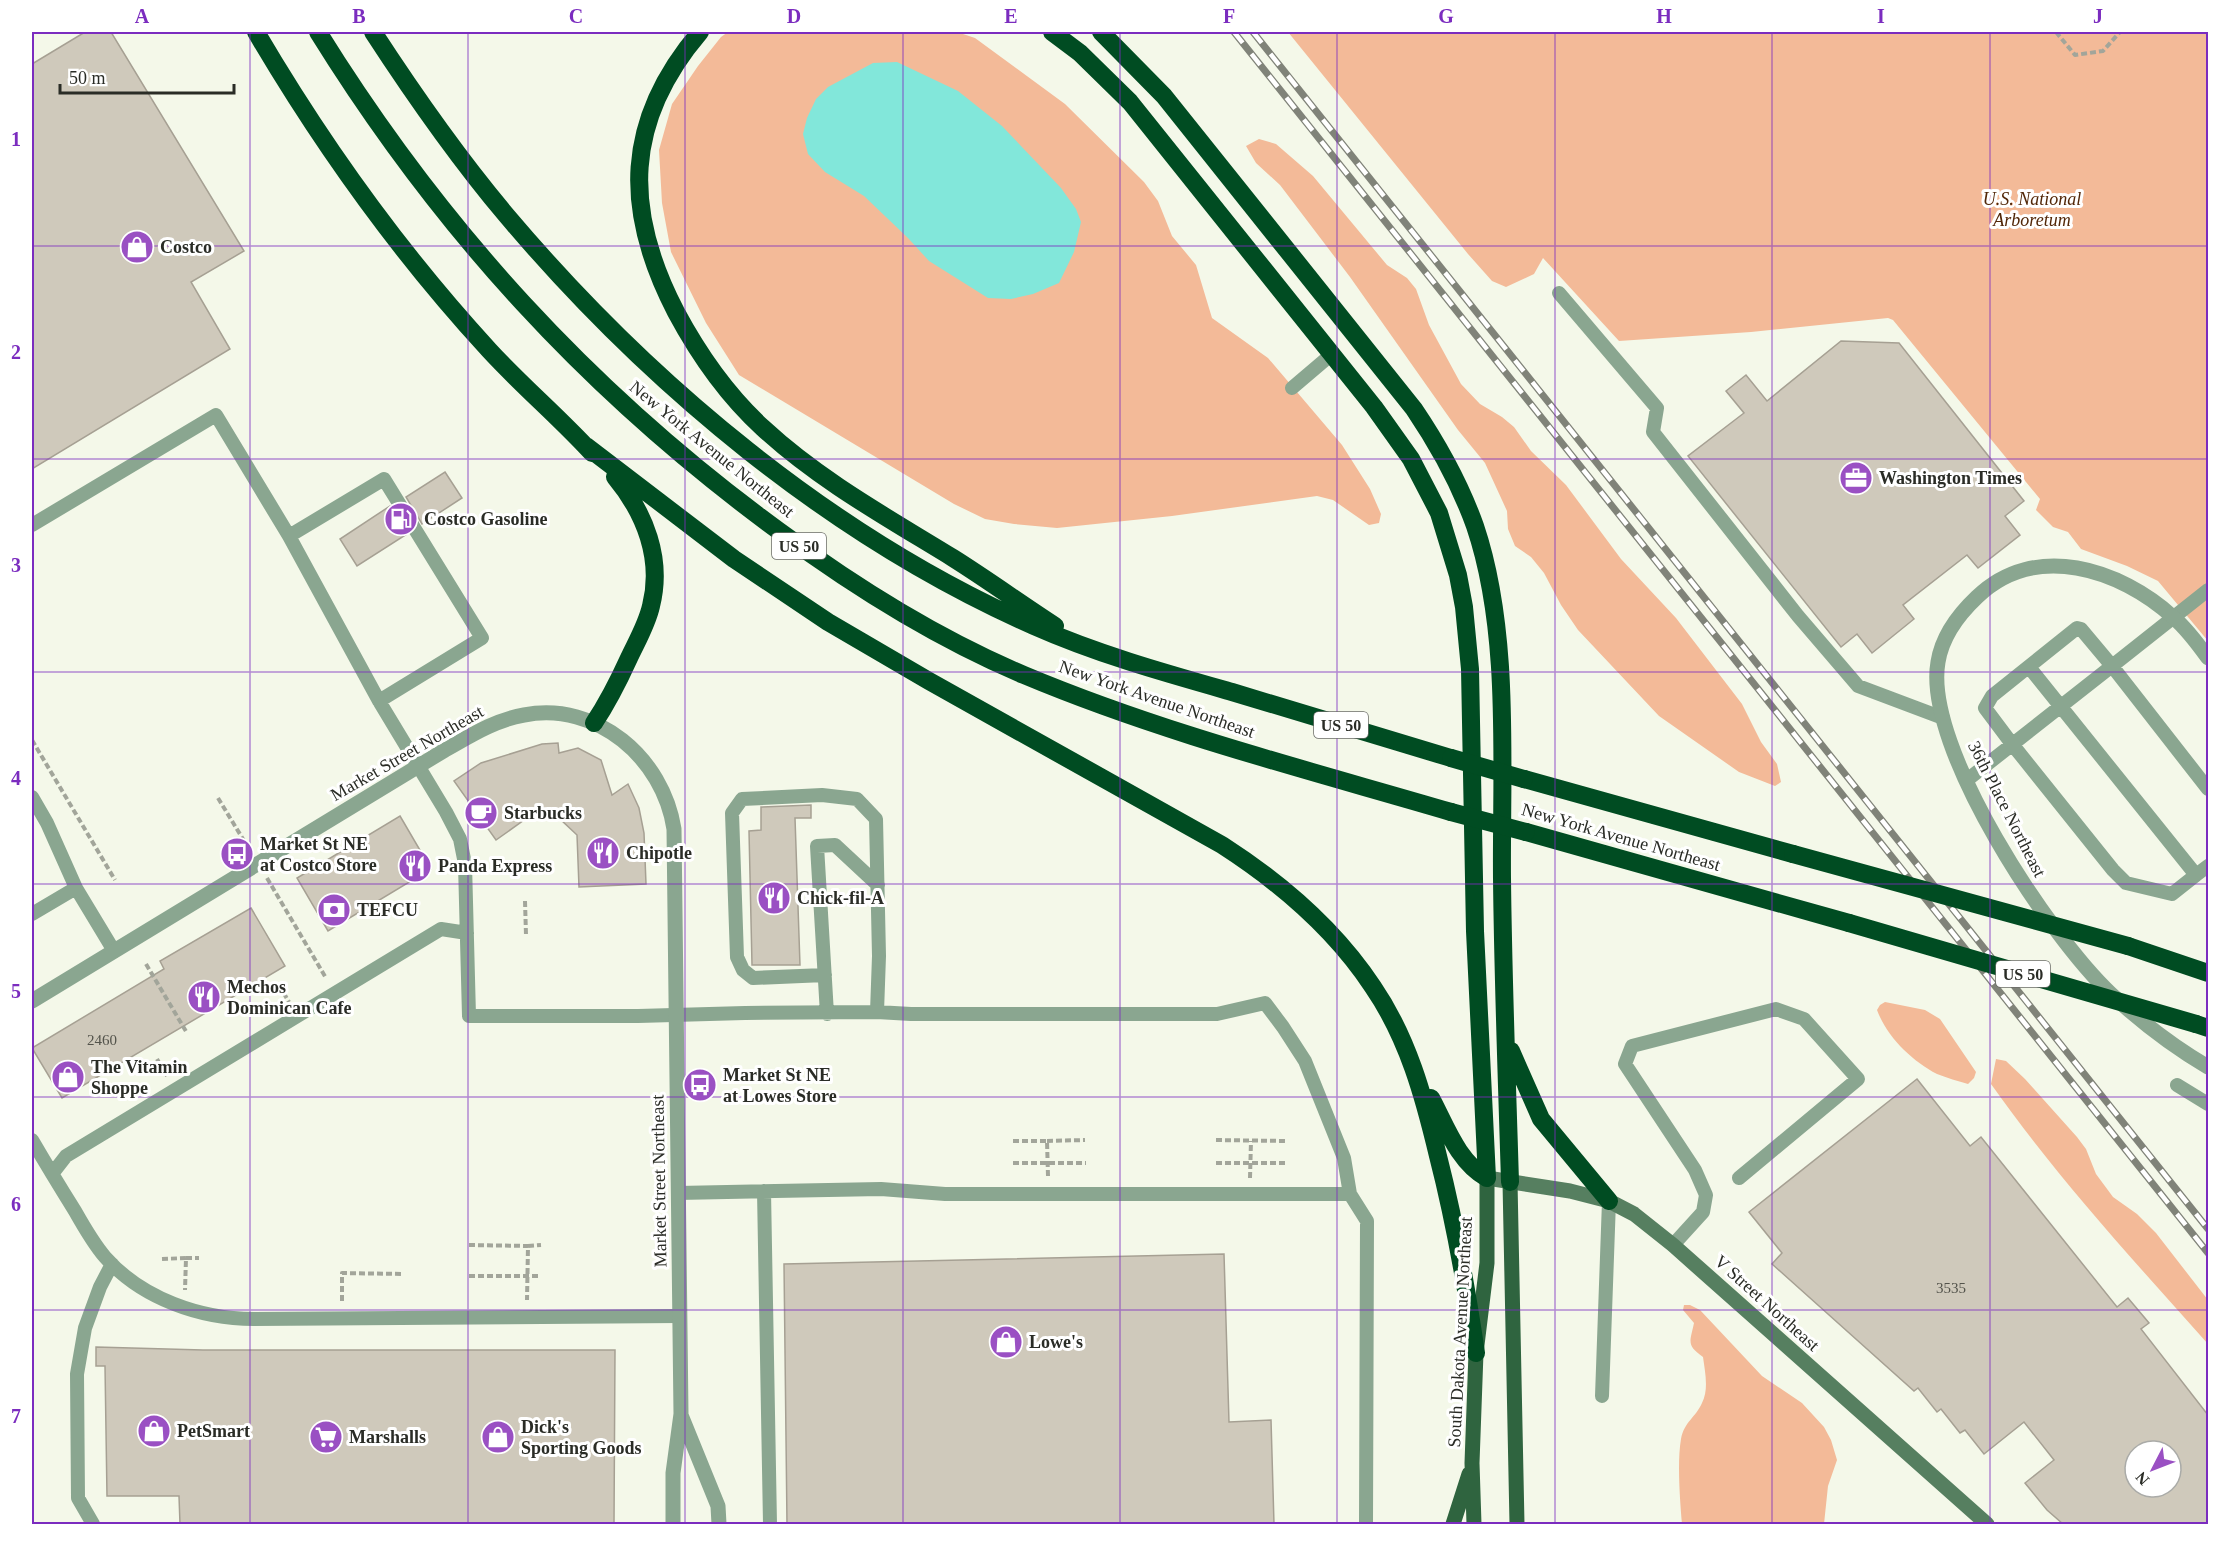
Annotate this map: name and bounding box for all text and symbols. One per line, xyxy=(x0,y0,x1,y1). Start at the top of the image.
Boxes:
text: A xyxy=(135,5,150,27)
text: B xyxy=(352,5,366,27)
text: C xyxy=(569,5,583,27)
text: D xyxy=(787,5,801,27)
text: E xyxy=(1004,5,1018,27)
text: F xyxy=(1223,5,1235,27)
text: G xyxy=(1438,5,1454,27)
text: H xyxy=(1656,5,1672,27)
text: I xyxy=(1877,5,1885,27)
text: J xyxy=(2093,5,2103,27)
scale bar xyxy=(60,57,234,95)
text: 50 m xyxy=(69,68,106,88)
text: 1 xyxy=(11,128,21,150)
park label: U.S. National Arboretum xyxy=(1983,189,2081,230)
shop icon: Costco xyxy=(119,229,155,265)
place label: Costco xyxy=(160,237,212,257)
text: 2 xyxy=(11,341,21,363)
street label: New York Avenue Northeast xyxy=(626,377,798,521)
office icon: Washington Times xyxy=(1838,460,1874,496)
place label: Washington Times xyxy=(1879,468,2022,488)
fuel station icon: Costco Gasoline xyxy=(383,501,419,537)
place label: Costco Gasoline xyxy=(424,509,548,529)
road number: US 50 xyxy=(772,533,826,559)
text: 3 xyxy=(11,554,21,576)
street label: New York Avenue Northeast xyxy=(1057,656,1257,742)
street label: Market Street Northeast xyxy=(327,701,487,805)
road number: US 50 xyxy=(1314,712,1368,738)
street label: 36th Place Northeast xyxy=(1964,738,2050,880)
text: 4 xyxy=(11,767,21,789)
cafe icon: Starbucks xyxy=(463,795,499,831)
street label: New York Avenue Northeast xyxy=(1519,799,1723,875)
place label: Starbucks xyxy=(504,803,582,823)
place label: Market St NE at Costco Store xyxy=(260,834,377,875)
restaurant icon: Chipotle xyxy=(585,835,621,871)
bus stop icon: Market St NE at Costco Store xyxy=(219,836,255,872)
place label: Chipotle xyxy=(626,843,692,863)
restaurant icon: Panda Express xyxy=(397,848,433,884)
place label: Panda Express xyxy=(438,856,552,876)
restaurant icon: Chick-fil-A xyxy=(756,880,792,916)
place label: Chick-fil-A xyxy=(797,888,884,908)
bank icon: TEFCU xyxy=(316,892,352,928)
place label: TEFCU xyxy=(357,900,418,920)
road number: US 50 xyxy=(1996,961,2050,987)
place label: Mechos Dominican Cafe xyxy=(227,977,352,1018)
restaurant icon: Mechos Dominican Cafe xyxy=(186,979,222,1015)
text: 5 xyxy=(11,980,21,1002)
house number: 2460 xyxy=(87,1032,117,1048)
place label: The Vitamin Shoppe xyxy=(91,1057,188,1098)
shop icon: The Vitamin Shoppe xyxy=(50,1059,86,1095)
place label: Market St NE at Lowes Store xyxy=(723,1065,837,1106)
bus stop icon: Market St NE at Lowes Store xyxy=(682,1067,718,1103)
street label: Market Street Northeast xyxy=(647,1094,671,1268)
text: 6 xyxy=(11,1193,21,1215)
street label: South Dakota Avenue Northeast xyxy=(1444,1216,1476,1448)
street label: V Street Northeast xyxy=(1711,1251,1823,1355)
house number: 3535 xyxy=(1936,1280,1966,1296)
shop icon: Lowe's xyxy=(988,1324,1024,1360)
place label: Lowe's xyxy=(1029,1332,1083,1352)
text: 7 xyxy=(11,1405,21,1427)
shop icon: PetSmart xyxy=(136,1413,172,1449)
place label: Dick's Sporting Goods xyxy=(521,1417,642,1458)
supermarket icon: Marshalls xyxy=(308,1419,344,1455)
shop icon: Dick's Sporting Goods xyxy=(480,1419,516,1455)
place label: PetSmart xyxy=(177,1421,250,1441)
place label: Marshalls xyxy=(349,1427,426,1447)
north arrow xyxy=(2123,1439,2183,1499)
text: N xyxy=(2132,1468,2152,1489)

